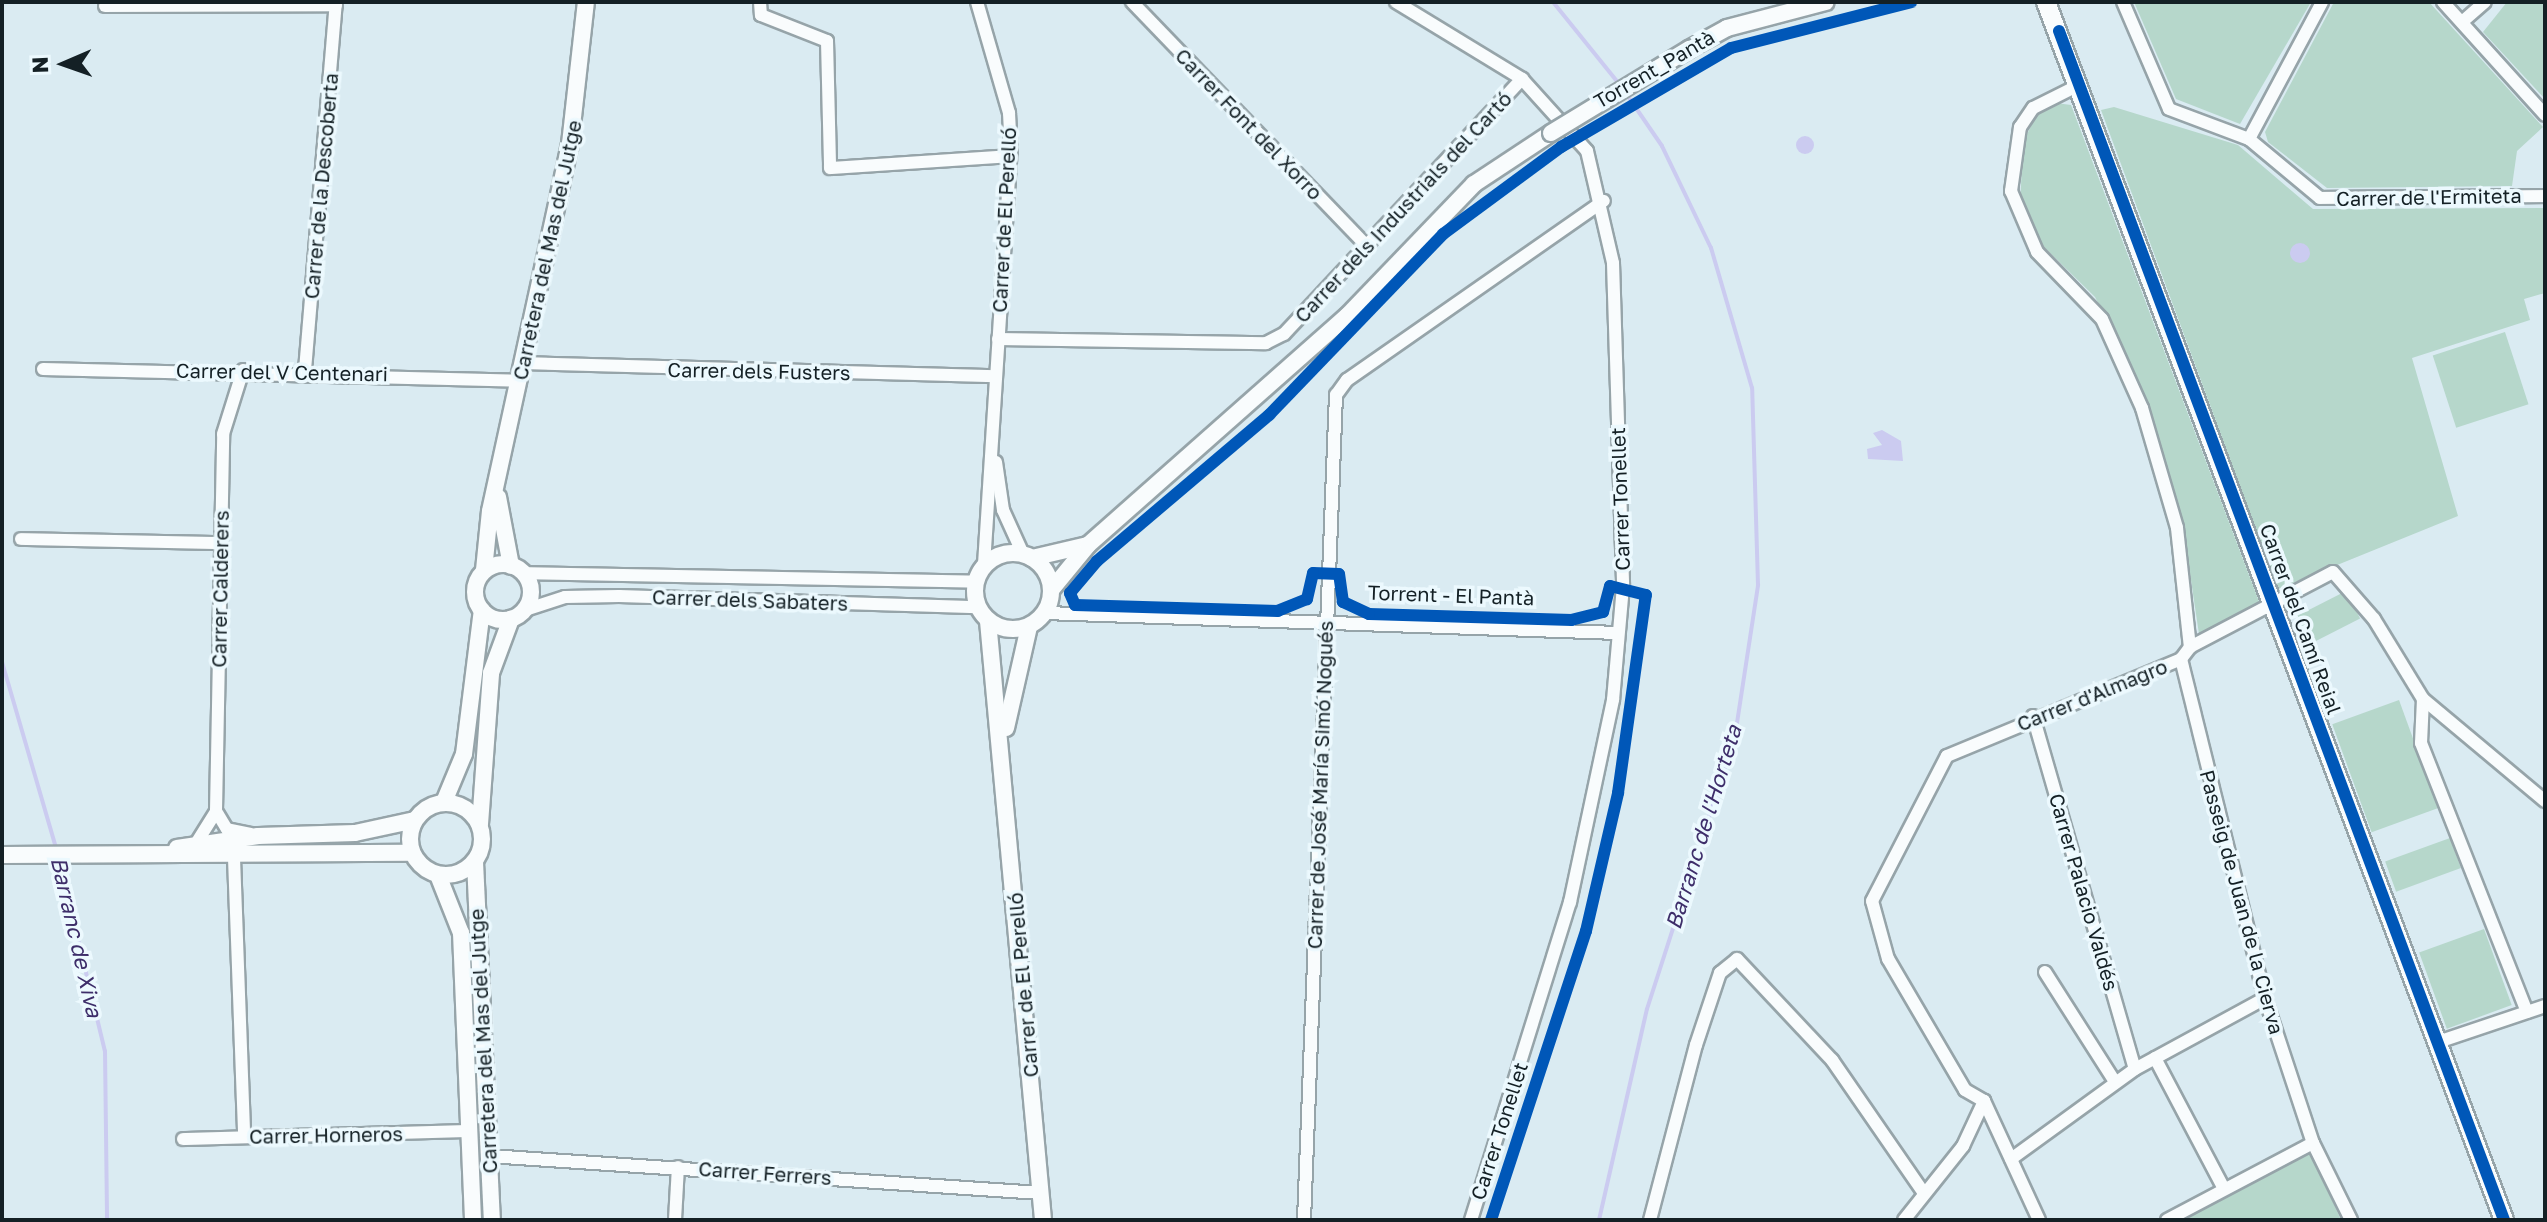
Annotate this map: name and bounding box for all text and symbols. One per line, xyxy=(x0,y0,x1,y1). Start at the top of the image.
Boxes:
north arrow xyxy=(24,24,104,104)
street label: Torrent_Pantà xyxy=(1589,25,1719,113)
street label: Carrer Font del Xorro xyxy=(1171,43,1327,205)
text: N xyxy=(26,56,53,74)
street label: Carrer de la Descoberta xyxy=(299,72,343,300)
street label: Carrer dels Industrials del Cartó xyxy=(1290,87,1516,327)
street label: Carretera del Mas del Jutge xyxy=(508,118,586,382)
street label: Carrer de El Perelló xyxy=(987,127,1021,313)
street label: Carrer de l'Ermiteta xyxy=(2336,183,2522,211)
street label: Carrer dels Fusters xyxy=(667,357,851,385)
street label: Carrer del V Centenari xyxy=(176,358,388,386)
street label: Carrer Tonellet xyxy=(1606,427,1634,571)
street label: Carrer Calderers xyxy=(207,510,233,668)
street label: Carrer del Camí Reial xyxy=(2255,520,2347,718)
street label: Torrent - El Pantà xyxy=(1367,580,1535,610)
street label: Carrer dels Sabaters xyxy=(652,585,848,615)
street label: Carrer de José María Simó Nogués xyxy=(1302,620,1338,950)
street label: Carrer d'Almagro xyxy=(2013,654,2171,736)
water label: Barranc de l'Horteta xyxy=(1659,722,1747,932)
street label: Passeig de Juan de la Cierva xyxy=(2195,767,2289,1037)
street label: Carrer Palacio Valdés xyxy=(2044,791,2124,993)
water label: Barranc de Xiva xyxy=(46,854,108,1020)
street label: Carrer de El Perelló xyxy=(1003,892,1043,1078)
street label: Carretera del Mas del Jutge xyxy=(464,908,502,1174)
street label: Carrer Tonellet xyxy=(1465,1059,1533,1203)
street label: Carrer Horneros xyxy=(249,1122,403,1148)
street label: Carrer Ferrers xyxy=(698,1156,832,1190)

